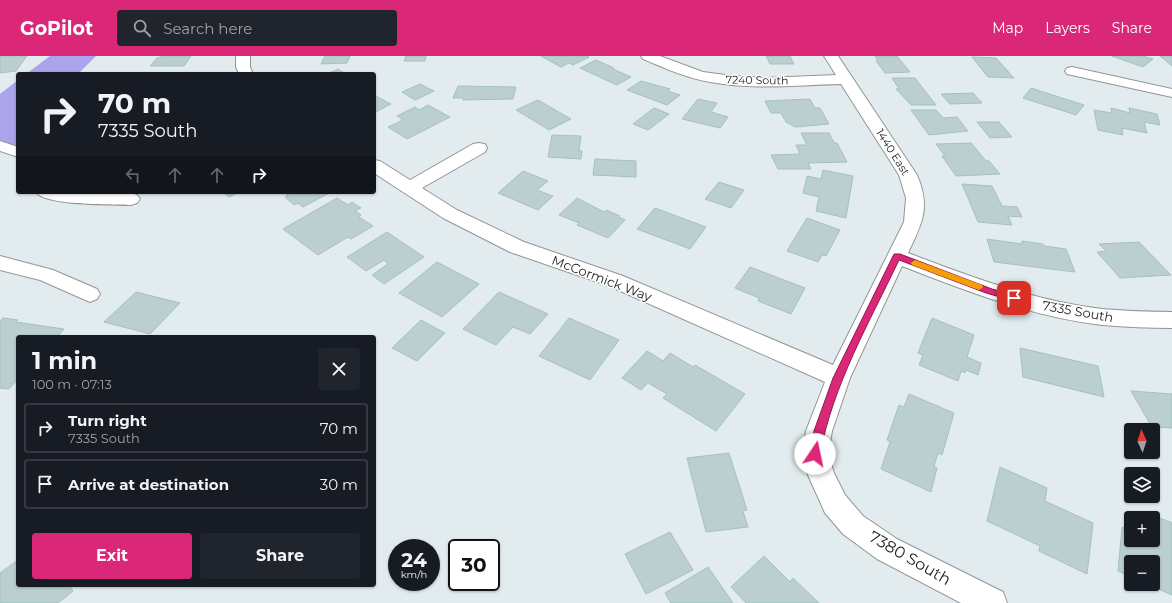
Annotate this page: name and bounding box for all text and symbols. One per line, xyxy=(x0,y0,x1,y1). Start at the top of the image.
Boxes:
search box xyxy=(117,10,397,46)
text: GoPilot xyxy=(20,17,93,40)
icon: search xyxy=(131,17,153,39)
text: Search here xyxy=(163,19,252,38)
text: Map xyxy=(992,19,1023,37)
text: Layers xyxy=(1045,19,1090,37)
text: Share xyxy=(1112,19,1152,37)
street label: 7240 South xyxy=(725,72,789,88)
text: 70 m xyxy=(98,86,171,120)
icon: right xyxy=(32,88,84,140)
text: 7335 South xyxy=(98,120,197,142)
street label: 1440 East xyxy=(873,126,913,178)
icon: left xyxy=(122,164,144,186)
icon: ahead xyxy=(164,164,186,186)
icon: ahead xyxy=(206,164,228,186)
icon: right xyxy=(248,164,270,186)
street label: McCormick Way xyxy=(550,252,655,305)
pin xyxy=(997,281,1031,315)
icon: arrive xyxy=(1003,287,1025,309)
street label: 7335 South xyxy=(1041,297,1115,325)
text: 1 min xyxy=(32,346,97,375)
button: close xyxy=(318,348,360,390)
text: 100 m · 07:13 xyxy=(32,376,112,392)
text: Turn right xyxy=(68,411,147,430)
icon: right xyxy=(34,417,56,439)
text: 70 m xyxy=(320,419,358,438)
north arrow xyxy=(1124,423,1160,459)
map controls xyxy=(1124,423,1160,591)
text: 7335 South xyxy=(68,430,140,446)
position arrow xyxy=(794,433,836,475)
button: layers xyxy=(1124,467,1160,503)
icon: arrive xyxy=(34,473,56,495)
text: Arrive at destination xyxy=(68,475,229,494)
text: 30 m xyxy=(320,475,358,494)
button: + xyxy=(1124,511,1160,547)
street label: 7380 South xyxy=(866,527,954,589)
button: Exit xyxy=(32,533,192,579)
button: Share xyxy=(200,533,360,579)
speed limit sign: 30 xyxy=(448,539,500,591)
text: 24 xyxy=(401,548,427,572)
button: − xyxy=(1124,555,1160,591)
text: km/h xyxy=(401,568,427,581)

